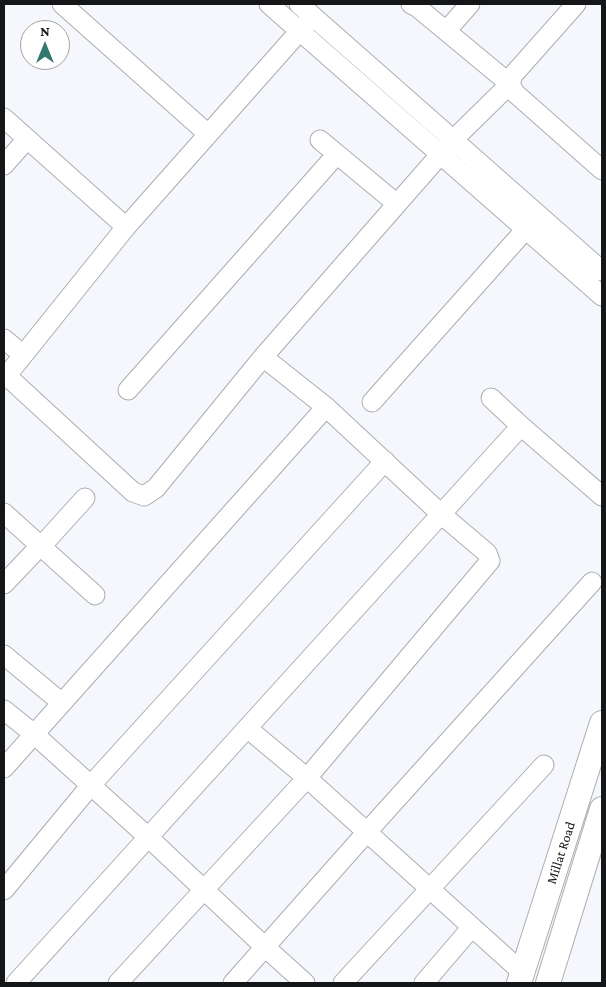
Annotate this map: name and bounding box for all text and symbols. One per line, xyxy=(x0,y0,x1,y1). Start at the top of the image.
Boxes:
north arrow xyxy=(20,20,70,70)
text: N xyxy=(40,23,50,39)
street label: Millat Road xyxy=(543,820,579,886)

